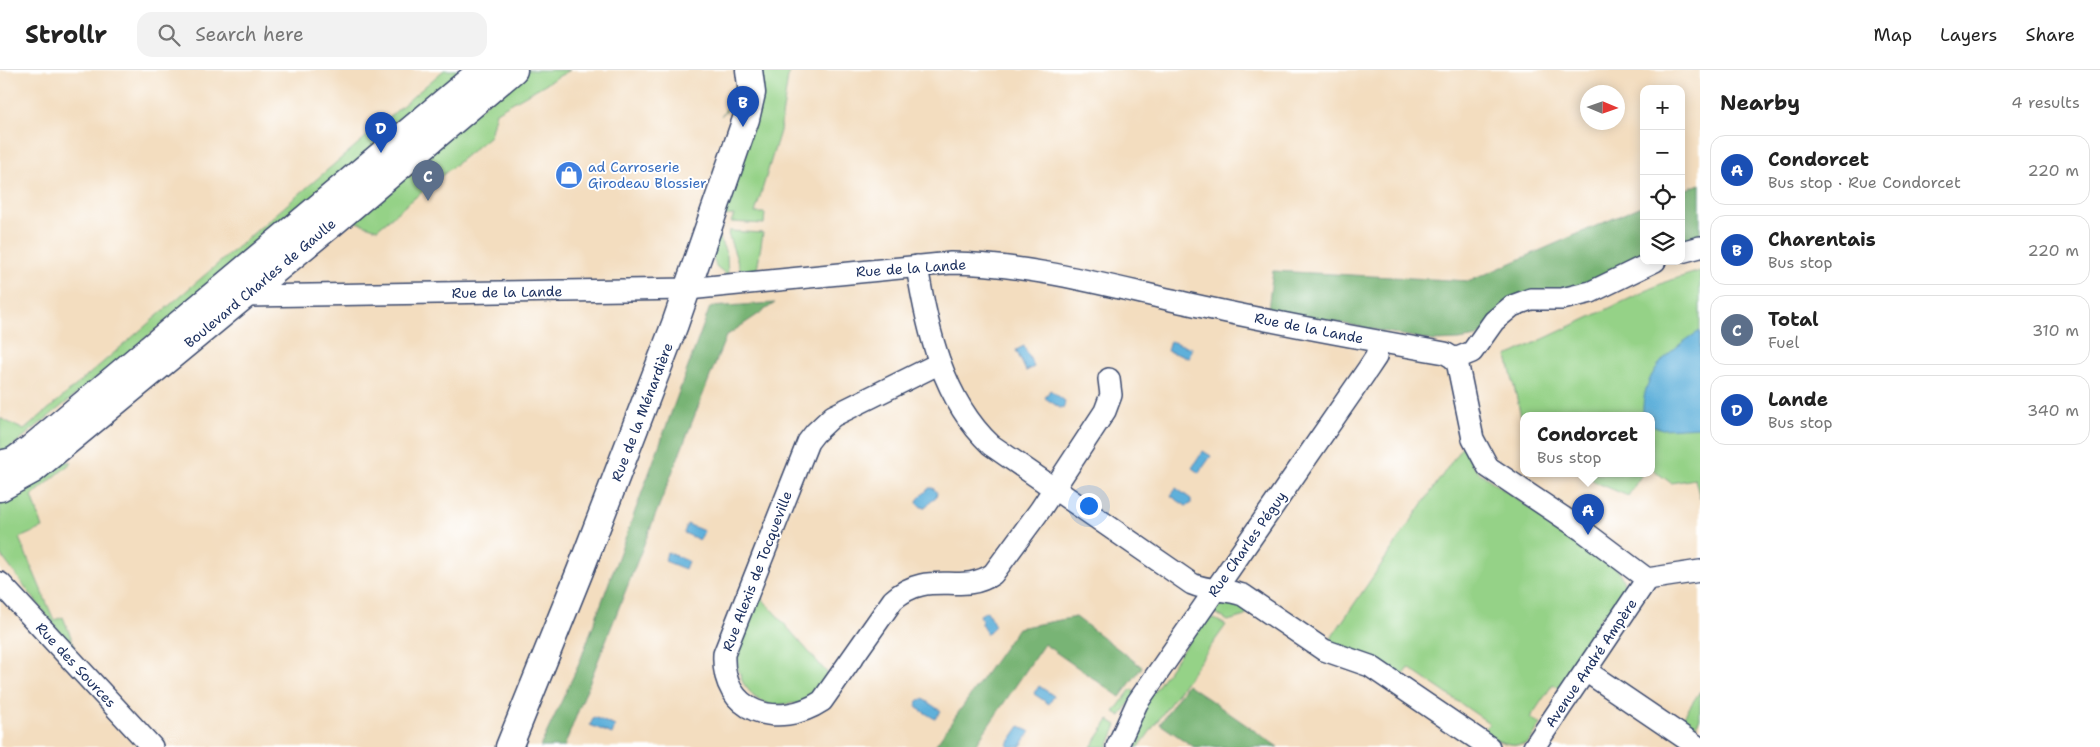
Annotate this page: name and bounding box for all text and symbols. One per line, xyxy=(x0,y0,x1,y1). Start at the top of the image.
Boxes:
search box xyxy=(137,12,487,57)
text: Strollr xyxy=(25,19,107,51)
icon: search xyxy=(155,21,183,49)
text: Search here xyxy=(195,22,304,47)
text: Map xyxy=(1874,23,1912,47)
text: Layers xyxy=(1940,23,1997,47)
text: Share xyxy=(2025,23,2075,47)
north arrow xyxy=(1580,85,1625,130)
map controls xyxy=(1640,85,1685,265)
button: + xyxy=(1640,85,1685,130)
pin: B xyxy=(727,86,759,127)
text: Nearby xyxy=(1720,89,1800,117)
text: 4 results xyxy=(2011,92,2080,113)
pin: D xyxy=(365,112,397,153)
button: − xyxy=(1640,130,1685,175)
text: Condorcet xyxy=(1768,147,1869,172)
place label: ad Carroserie Girodeau Blossier xyxy=(588,158,707,192)
pin: C xyxy=(412,160,444,201)
shop icon: ad Carroserie Girodeau Blossier xyxy=(554,160,584,190)
text: A xyxy=(1731,160,1743,181)
text: 220 m xyxy=(2027,160,2079,181)
text: Bus stop · Rue Condorcet xyxy=(1768,172,1961,193)
button: locate xyxy=(1640,175,1685,220)
street label: Boulevard Charles de Gaulle xyxy=(181,214,339,352)
button: layers xyxy=(1640,220,1685,265)
text: Charentais xyxy=(1768,227,1876,252)
text: B xyxy=(1732,240,1742,261)
text: 220 m xyxy=(2027,240,2079,261)
text: Bus stop xyxy=(1768,252,1833,273)
street label: Rue de la Lande xyxy=(855,255,967,281)
street label: Rue de la Lande xyxy=(452,282,562,302)
text: Total xyxy=(1768,307,1819,332)
street label: Rue de la Lande xyxy=(1253,309,1365,347)
text: C xyxy=(1732,320,1742,341)
text: 310 m xyxy=(2032,320,2079,341)
text: Fuel xyxy=(1768,332,1799,353)
street label: Rue de la Ménardière xyxy=(607,340,677,484)
text: Lande xyxy=(1768,387,1828,412)
text: D xyxy=(1731,400,1743,421)
text: 340 m xyxy=(2027,400,2079,421)
popup xyxy=(1520,412,1655,477)
text: Bus stop xyxy=(1768,412,1833,433)
text: Condorcet xyxy=(1537,422,1638,447)
text: Bus stop xyxy=(1537,447,1602,468)
street label: Rue Alexis de Tocqueville xyxy=(718,488,796,654)
street label: Rue Charles Péguy xyxy=(1204,488,1290,600)
your location xyxy=(1076,493,1102,519)
pin: A xyxy=(1572,494,1604,535)
street label: Avenue André Ampère xyxy=(1541,595,1641,731)
street label: Rue des Sources xyxy=(32,619,120,711)

